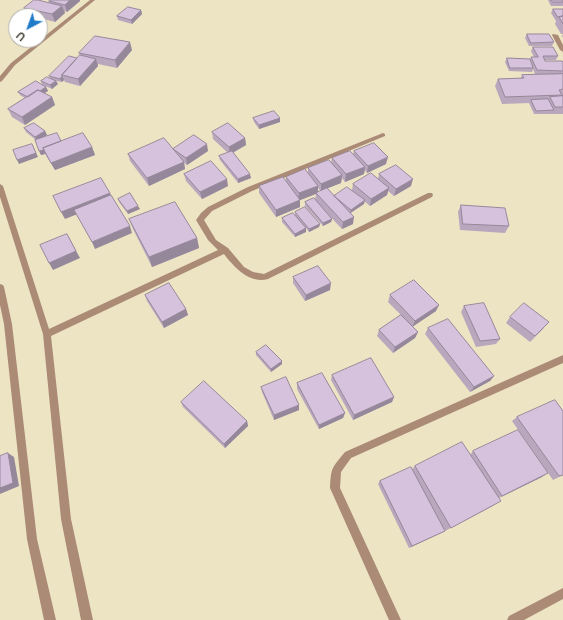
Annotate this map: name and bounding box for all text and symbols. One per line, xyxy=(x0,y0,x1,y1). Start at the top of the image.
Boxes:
north arrow xyxy=(8,8,48,48)
text: U xyxy=(13,28,28,44)

